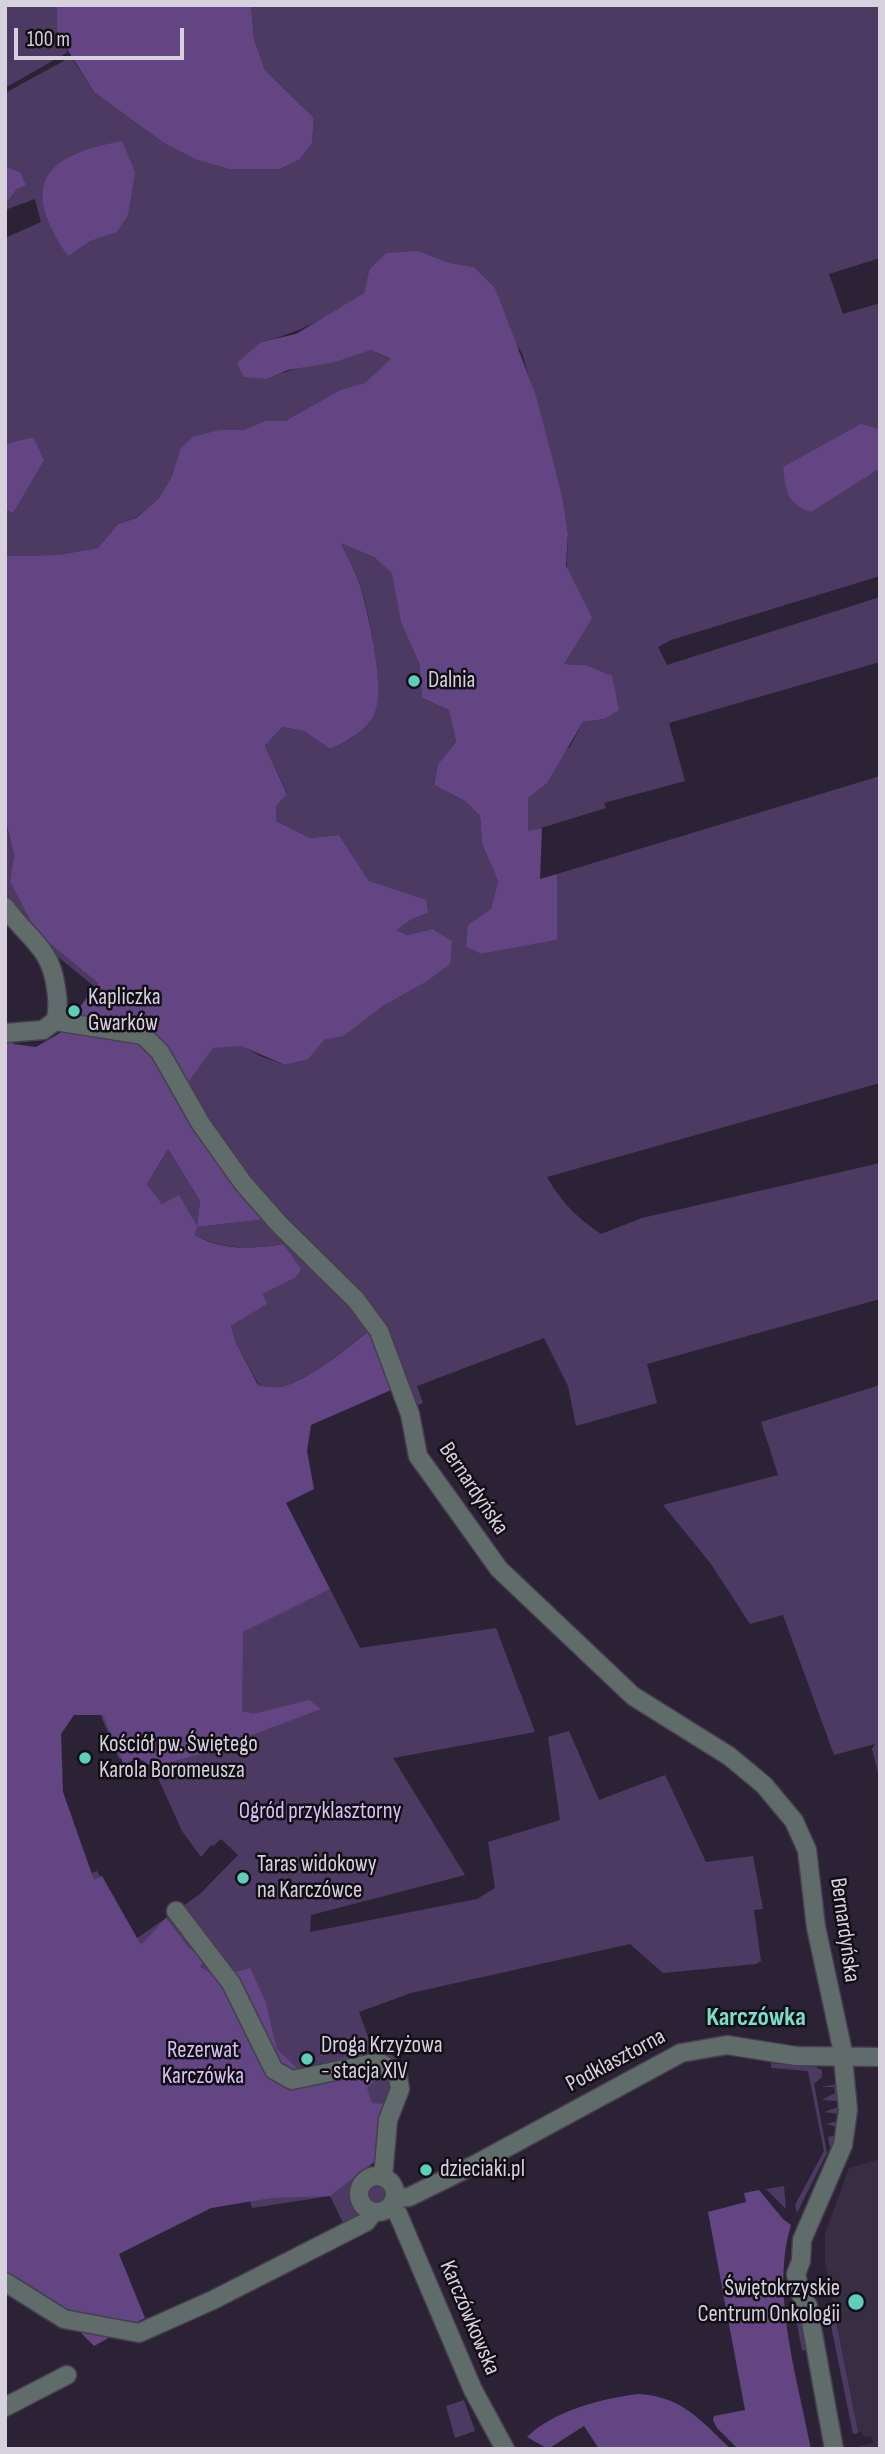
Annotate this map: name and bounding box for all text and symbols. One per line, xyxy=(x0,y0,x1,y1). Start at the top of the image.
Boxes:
scale bar xyxy=(18,14,187,58)
text: 100 m xyxy=(27,27,70,52)
place label: Dalnia xyxy=(428,667,475,695)
marker: Dalnia xyxy=(406,673,422,689)
place label: Kapliczka Gwarków xyxy=(88,984,161,1038)
marker: Kapliczka Gwarków xyxy=(66,1003,82,1019)
street label: Bernardyńska xyxy=(432,1438,514,1540)
place label: Kościół pw. Świętego Karola Boromeusza xyxy=(99,1731,258,1785)
marker: Kościół pw. Świętego Karola Boromeusza xyxy=(77,1750,93,1766)
park label: Ogród przyklasztorny xyxy=(239,1798,401,1826)
place label: Taras widokowy na Karczówce xyxy=(257,1851,377,1905)
marker: Taras widokowy na Karczówce xyxy=(235,1870,251,1886)
street label: Bernardyńska xyxy=(823,1876,865,1984)
district label: Karczówka xyxy=(706,2002,806,2034)
street label: Podklasztorna xyxy=(562,2023,670,2099)
place label: Droga Krzyżowa - stacja XIV xyxy=(321,2032,443,2086)
park label: Rezerwat Karczówka xyxy=(162,2037,244,2091)
marker: Droga Krzyżowa - stacja XIV xyxy=(299,2051,315,2067)
place label: dzieciaki.pl xyxy=(440,2156,525,2184)
marker: dzieciaki.pl xyxy=(418,2162,434,2178)
street label: Karczówkowska xyxy=(433,2257,505,2379)
place label: Świętokrzyskie Centrum Onkologii xyxy=(698,2275,840,2329)
marker: Świętokrzyskie Centrum Onkologii xyxy=(846,2292,866,2312)

